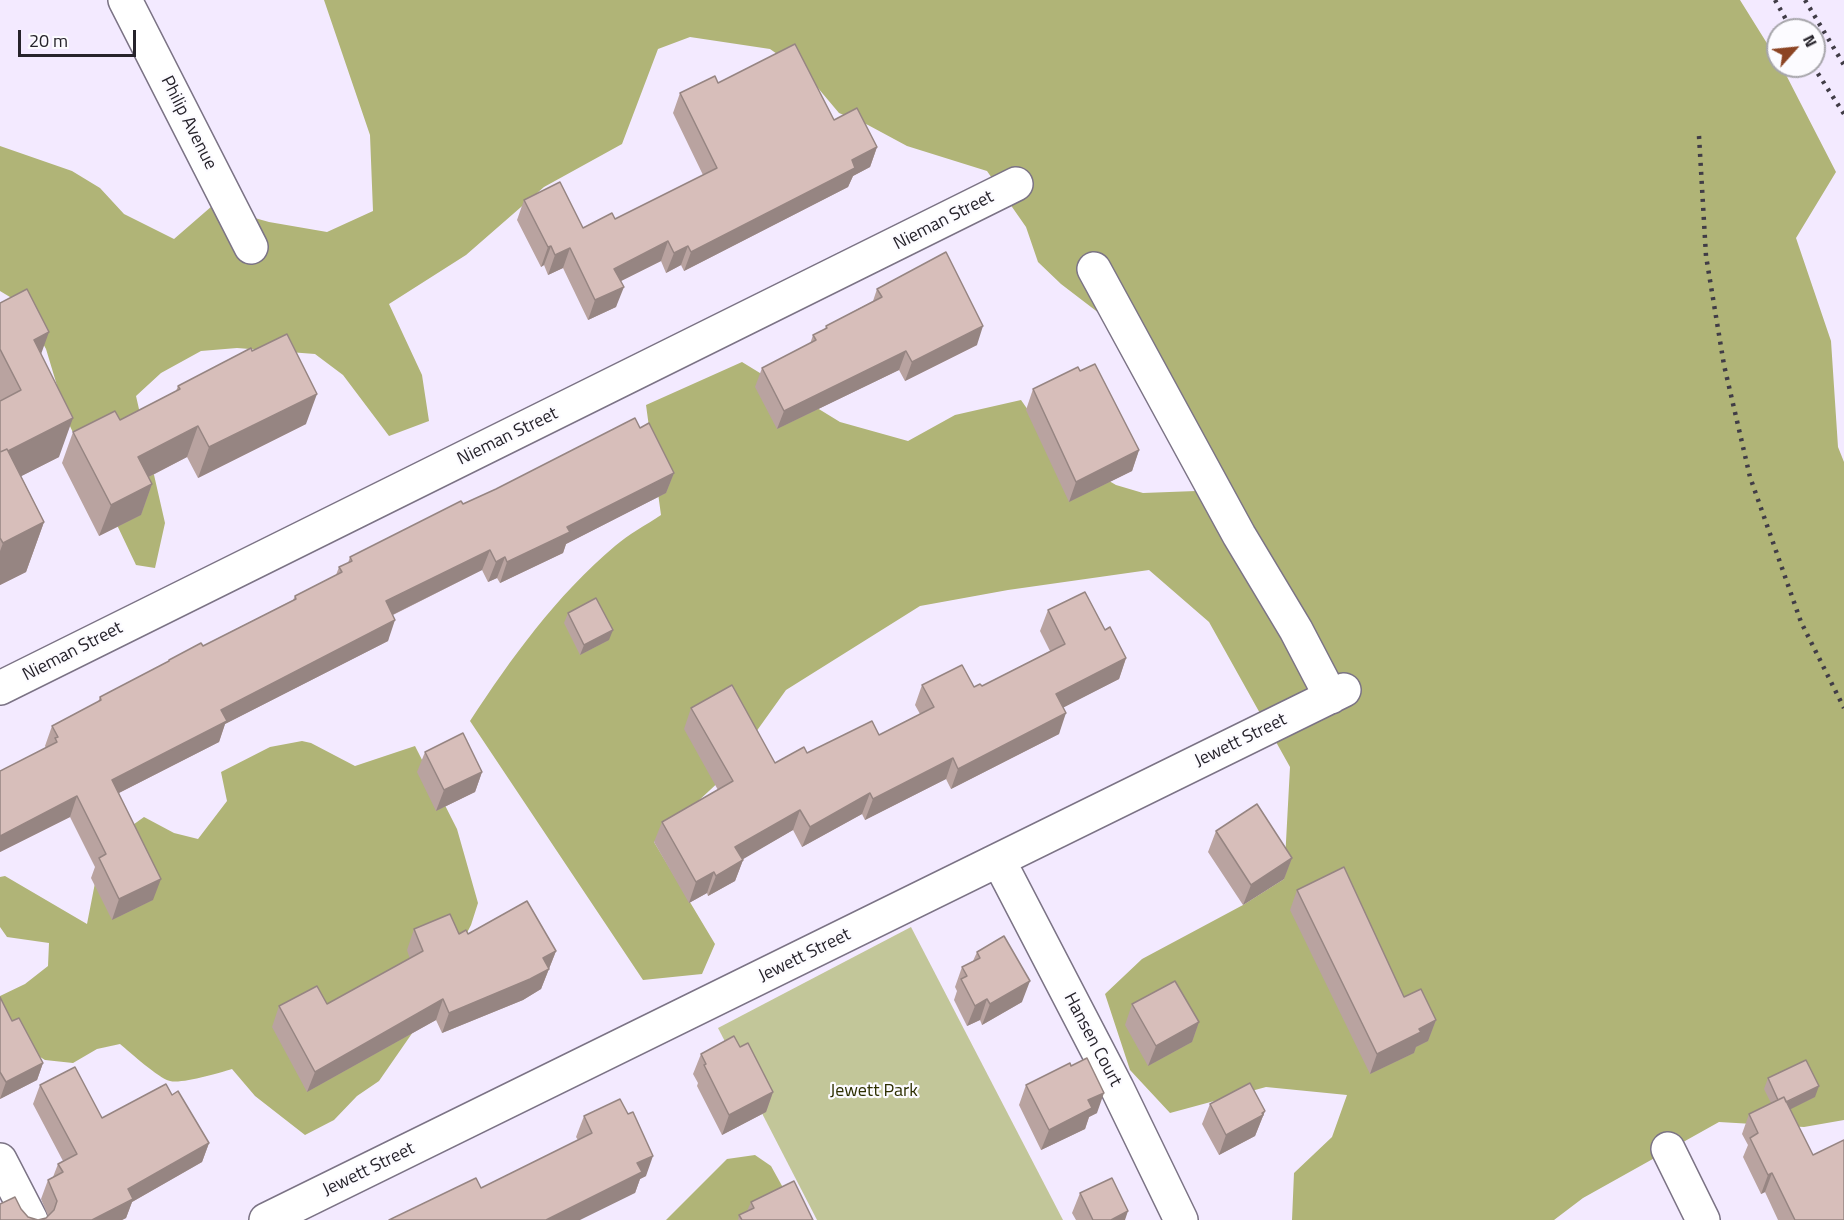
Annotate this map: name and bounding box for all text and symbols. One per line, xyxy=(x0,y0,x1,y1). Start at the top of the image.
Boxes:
scale bar xyxy=(21,18,140,56)
north arrow xyxy=(1766,18,1826,78)
text: 20 m xyxy=(29,27,68,54)
text: N xyxy=(1797,30,1823,51)
street label: Philip Avenue xyxy=(155,73,221,173)
street label: Nieman Street xyxy=(890,187,998,255)
street label: Nieman Street xyxy=(454,403,562,471)
street label: Nieman Street xyxy=(19,618,127,686)
street label: Jewett Street xyxy=(1191,709,1291,773)
street label: Jewett Street xyxy=(755,924,855,988)
street label: Hansen Court xyxy=(1058,989,1126,1091)
park label: Jewett Park xyxy=(830,1081,918,1103)
street label: Jewett Street xyxy=(319,1138,419,1202)

